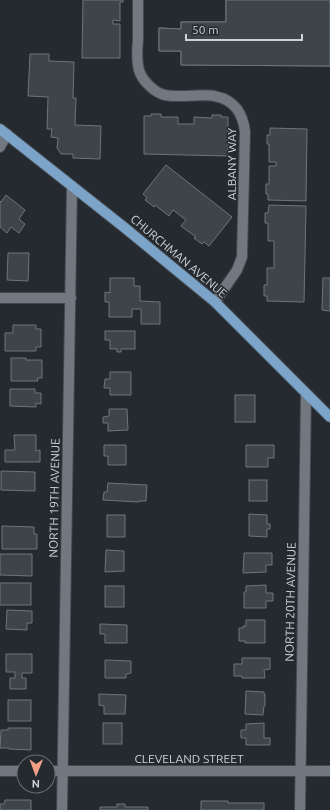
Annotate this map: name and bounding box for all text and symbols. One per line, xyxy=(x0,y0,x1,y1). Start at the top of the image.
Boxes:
scale bar xyxy=(186,16,302,42)
text: 50 m xyxy=(192,23,219,36)
street label: ALBANY WAY xyxy=(225,128,238,200)
street label: CHURCHMAN AVENUE xyxy=(128,212,230,300)
street label: NORTH 19TH AVENUE xyxy=(46,438,62,558)
street label: NORTH 20TH AVENUE xyxy=(282,542,298,662)
street label: CLEVELAND STREET xyxy=(134,752,244,765)
north arrow xyxy=(16,754,56,794)
text: N xyxy=(32,778,40,790)

